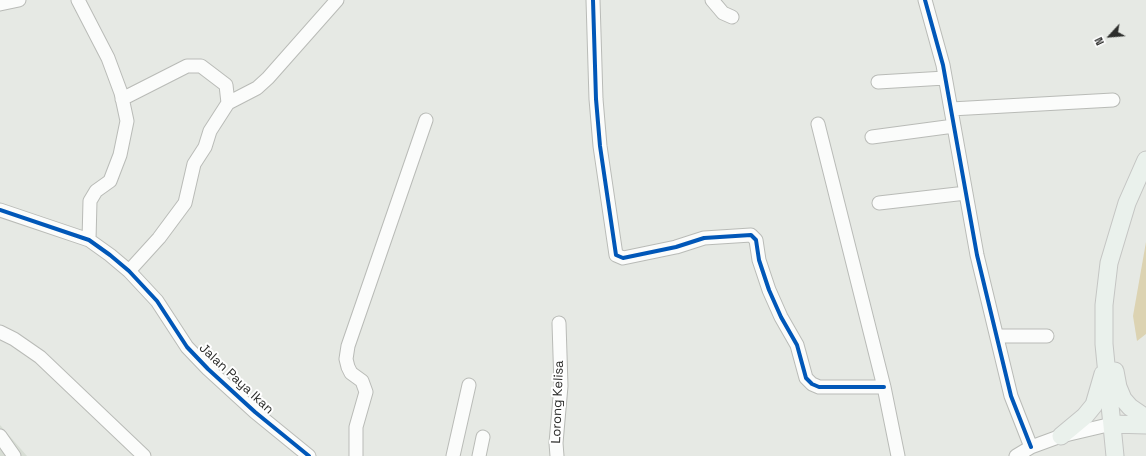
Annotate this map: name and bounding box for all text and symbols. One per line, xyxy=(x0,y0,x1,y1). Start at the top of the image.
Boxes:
north arrow xyxy=(1090,16,1130,56)
text: N xyxy=(1091,35,1107,48)
street label: Jalan Paya Ikan xyxy=(196,341,276,417)
street label: Lorong Kelisa xyxy=(549,360,567,444)

